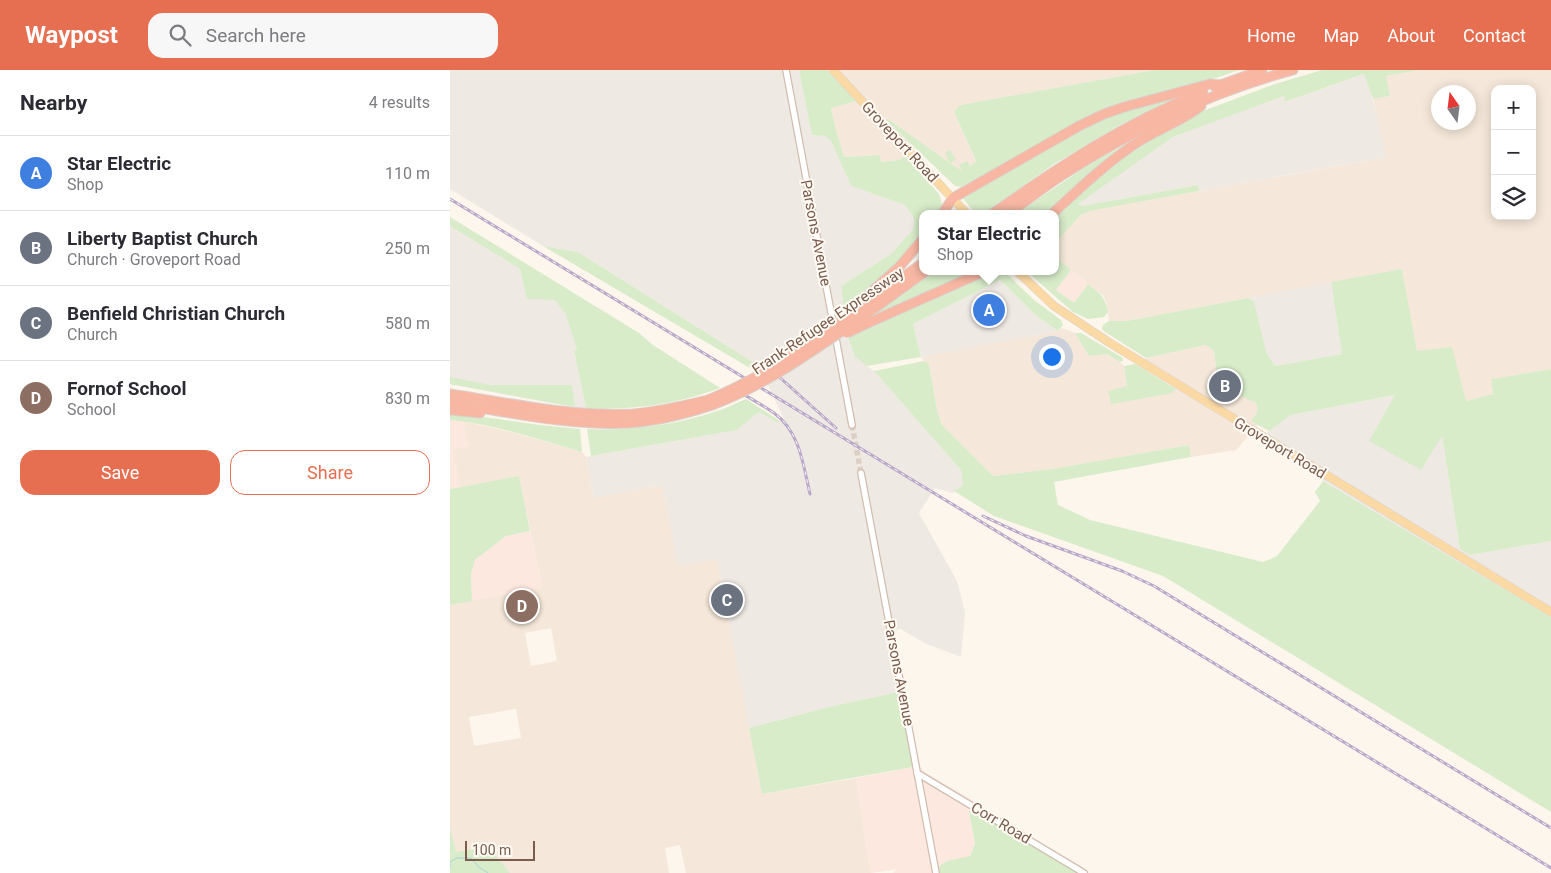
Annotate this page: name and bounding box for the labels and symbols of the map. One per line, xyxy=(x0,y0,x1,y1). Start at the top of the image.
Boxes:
north arrow xyxy=(1431,85,1476,130)
street label: Groveport Road xyxy=(858,98,942,186)
street label: Parsons Avenue xyxy=(797,178,835,288)
street label: Frank-Refugee Expressway xyxy=(749,263,907,379)
pin: A xyxy=(973,291,1005,329)
your location xyxy=(1039,344,1065,370)
pin: B xyxy=(1209,367,1241,405)
street label: Groveport Road xyxy=(1231,413,1329,483)
pin: C xyxy=(711,581,743,619)
pin: D xyxy=(506,587,538,625)
street label: Parsons Avenue xyxy=(880,618,918,728)
street label: Corr Road xyxy=(968,798,1034,848)
scale bar xyxy=(465,838,535,861)

